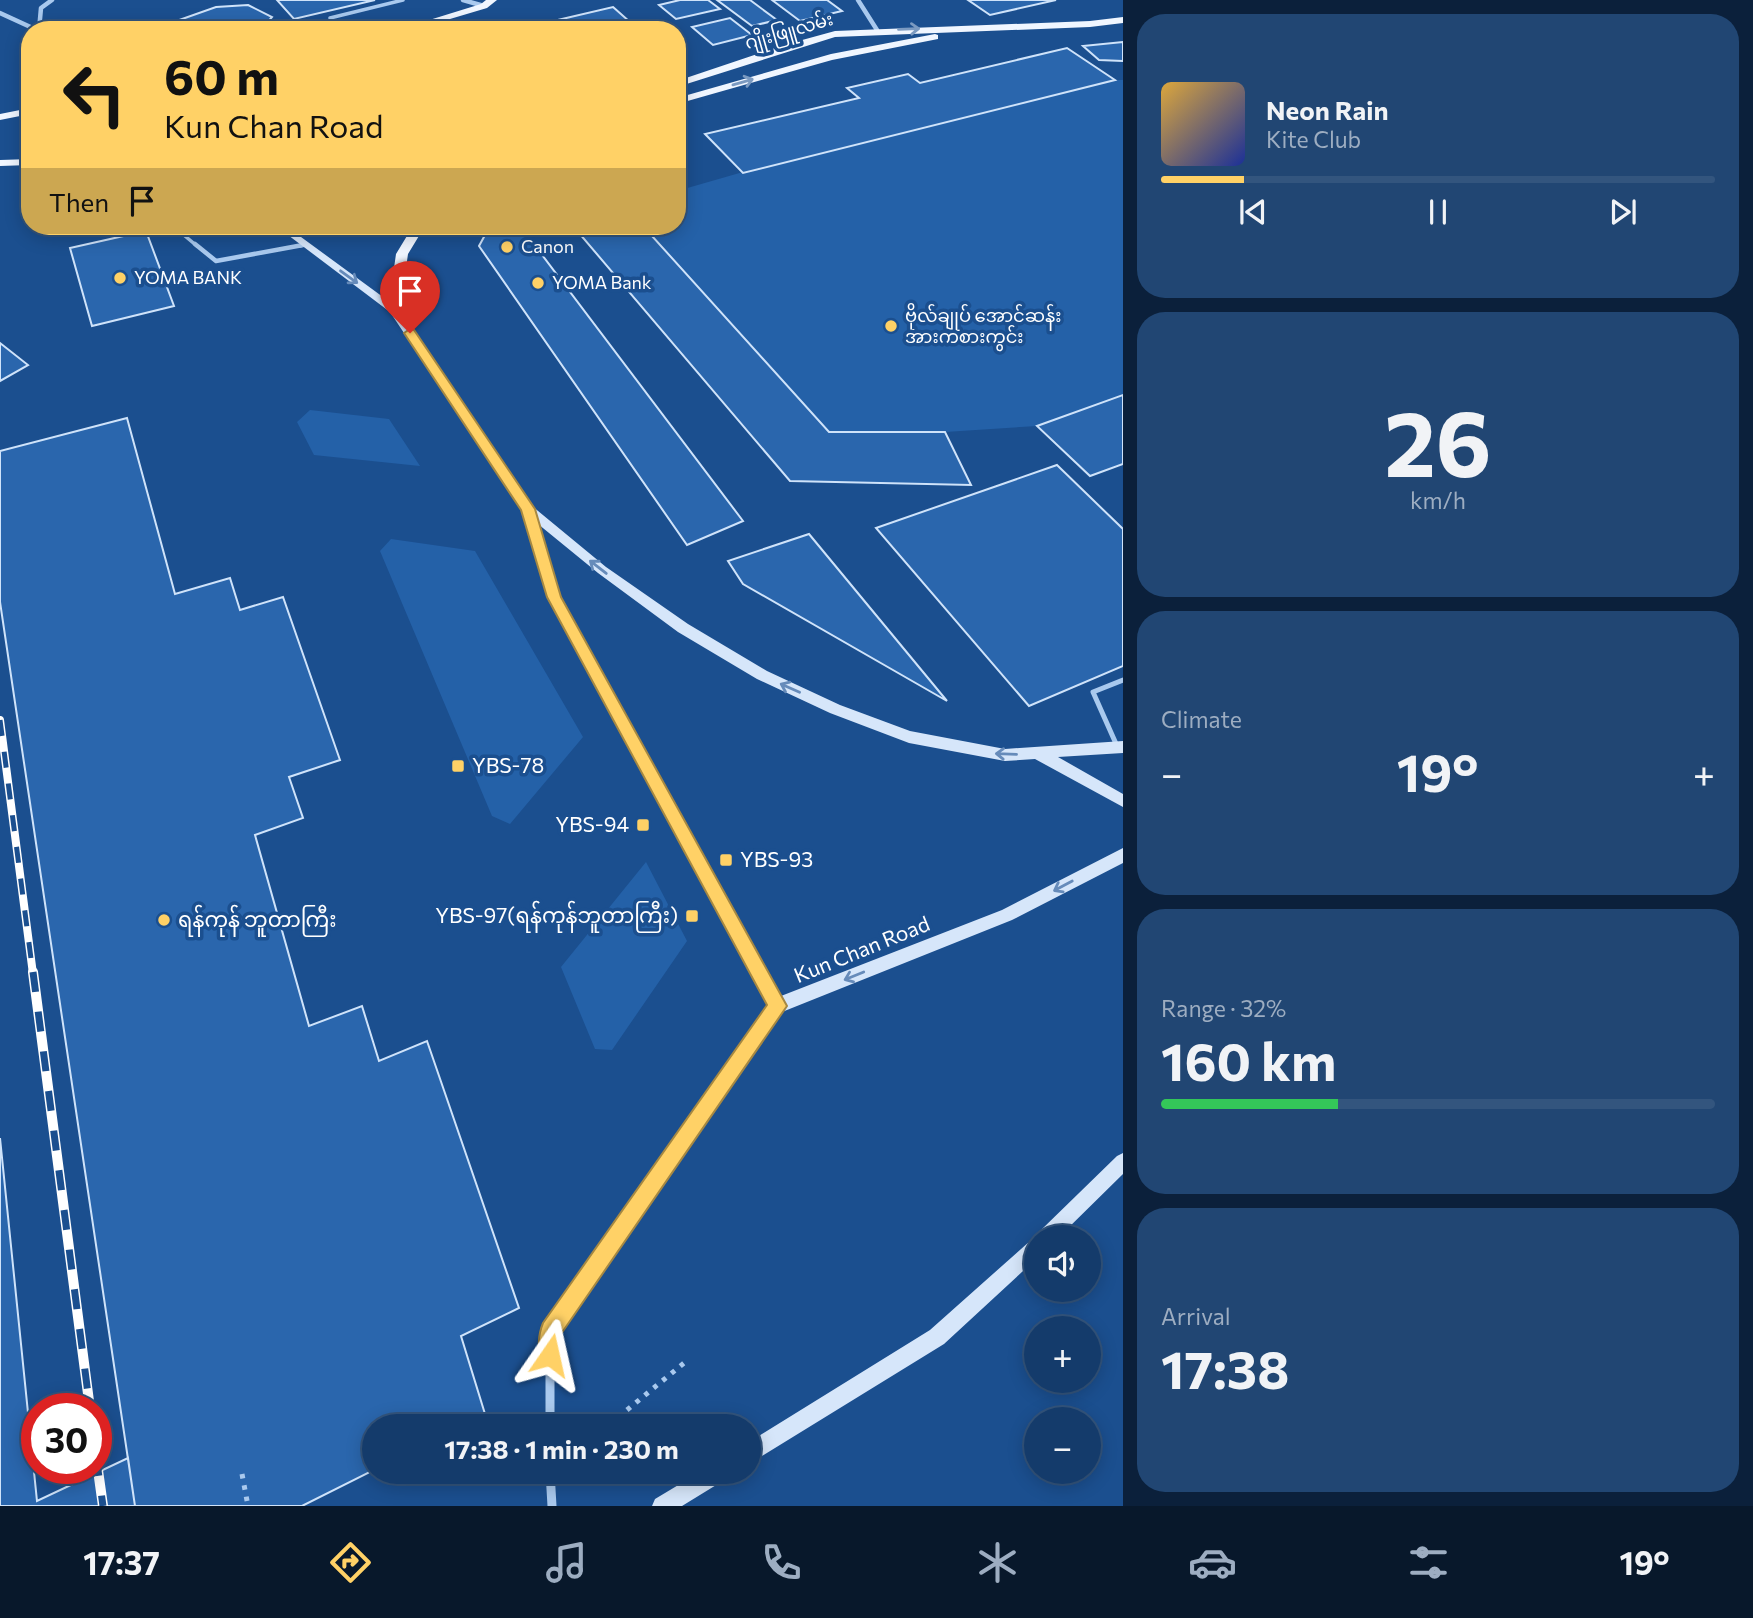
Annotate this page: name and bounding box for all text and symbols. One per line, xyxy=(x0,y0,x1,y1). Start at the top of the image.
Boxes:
street label: ဂျိုးဖြူလမ်း xyxy=(741,5,837,58)
one-way arrow xyxy=(897,23,920,36)
text: 60 m xyxy=(164,45,279,105)
icon: left xyxy=(49,49,140,140)
one-way arrow xyxy=(732,75,754,88)
text: Neon Rain xyxy=(1266,94,1389,125)
text: Kun Chan Road xyxy=(164,105,384,145)
text: Kite Club xyxy=(1266,125,1361,153)
icon: arrive xyxy=(123,182,161,220)
text: Then xyxy=(49,186,109,217)
icon: previous xyxy=(1234,193,1272,231)
icon: pause xyxy=(1419,193,1457,231)
icon: next xyxy=(1604,193,1642,231)
place label: Canon xyxy=(521,235,574,257)
marker: Canon xyxy=(499,239,515,255)
pin xyxy=(380,261,440,333)
place label: YOMA BANK xyxy=(134,266,242,288)
marker: YOMA BANK xyxy=(112,270,128,286)
one-way arrow xyxy=(339,270,358,284)
place label: YOMA Bank xyxy=(552,271,652,293)
icon: arrive xyxy=(391,272,429,310)
marker: YOMA Bank xyxy=(530,275,546,291)
place label: ဗိုလ်ချုပ် အောင်ဆန်း အားကစားကွင်း xyxy=(905,302,1062,352)
marker: ဗိုလ်ချုပ် အောင်ဆန်း အားကစားကွင်း xyxy=(883,318,899,334)
text: 26 xyxy=(1384,384,1492,496)
text: km/h xyxy=(1410,486,1466,514)
one-way arrow xyxy=(590,559,608,574)
one-way arrow xyxy=(780,681,801,694)
text: Climate xyxy=(1161,705,1242,733)
text: 19° xyxy=(1397,739,1478,803)
one-way arrow xyxy=(995,747,1018,760)
text: − xyxy=(1161,749,1183,796)
text: + xyxy=(1693,749,1715,796)
place label: YBS-78 xyxy=(472,752,544,777)
marker: YBS-78 xyxy=(450,758,466,774)
place label: YBS-94 xyxy=(555,811,629,836)
marker: YBS-94 xyxy=(635,817,651,833)
place label: YBS-93 xyxy=(740,846,813,871)
marker: YBS-93 xyxy=(718,852,734,868)
one-way arrow xyxy=(1053,880,1073,894)
place label: YBS-97(ရန်ကုန်ဘူတာကြီး) xyxy=(435,900,678,933)
place label: ရန်ကုန် ဘူတာကြီး xyxy=(178,904,336,937)
marker: YBS-97(ရန်ကုန်ဘူတာကြီး) xyxy=(684,908,700,924)
street label: Kun Chan Road xyxy=(790,910,933,987)
marker: ရန်ကုန် ဘူတာကြီး xyxy=(156,912,172,928)
one-way arrow xyxy=(843,970,865,983)
text: Range · 32% xyxy=(1161,994,1286,1022)
text: 160 km xyxy=(1161,1028,1336,1092)
map controls xyxy=(1024,1225,1101,1484)
button: sound xyxy=(1024,1225,1101,1302)
text: Arrival xyxy=(1161,1302,1231,1330)
button: + xyxy=(1024,1316,1101,1393)
position arrow xyxy=(513,1318,587,1392)
text: 17:38 xyxy=(1161,1336,1289,1400)
speed limit sign: 30 xyxy=(21,1393,112,1484)
button: − xyxy=(1024,1407,1101,1484)
text: 17:38 · 1 min · 230 m xyxy=(444,1433,679,1464)
icon: directions xyxy=(326,1538,375,1587)
icon: music xyxy=(542,1538,591,1587)
icon: phone xyxy=(757,1538,806,1587)
icon: climate xyxy=(973,1538,1022,1587)
icon: car xyxy=(1188,1538,1237,1587)
icon: filters xyxy=(1404,1538,1453,1587)
text: 17:37 xyxy=(83,1542,160,1582)
text: 19° xyxy=(1619,1542,1670,1582)

